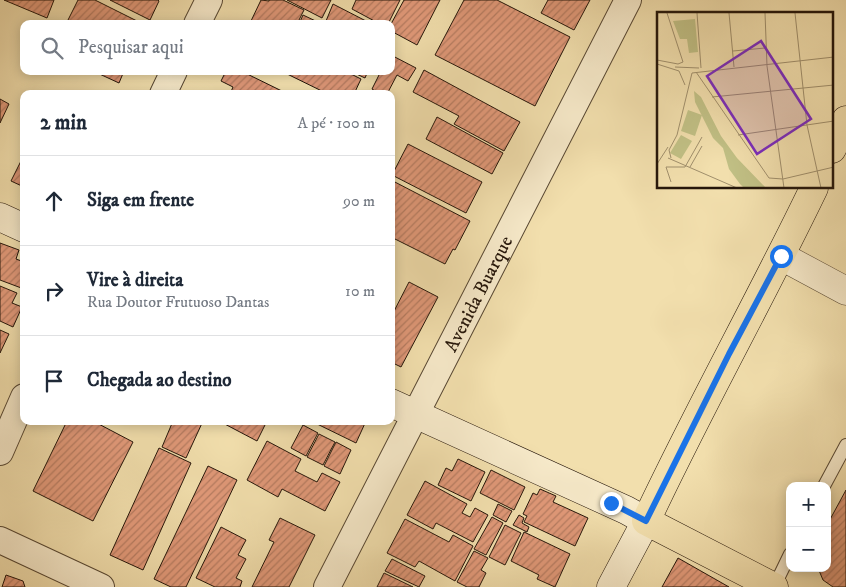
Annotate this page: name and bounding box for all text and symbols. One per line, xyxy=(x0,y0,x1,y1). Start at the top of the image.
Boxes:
inset map xyxy=(657,12,834,189)
search box xyxy=(20,20,395,75)
icon: search xyxy=(38,34,66,62)
text: Pesquisar aqui xyxy=(78,36,184,59)
text: 2 min xyxy=(40,110,87,136)
text: A pé · 100 m xyxy=(298,113,375,133)
icon: ahead xyxy=(40,187,68,215)
text: Siga em frente xyxy=(87,189,194,212)
text: 90 m xyxy=(343,191,375,211)
street label: Avenida Buarque xyxy=(440,232,518,356)
route start xyxy=(770,245,793,268)
text: Vire à direita xyxy=(87,269,183,292)
icon: right xyxy=(40,277,68,305)
text: 10 m xyxy=(345,281,375,301)
text: Rua Doutor Frutuoso Dantas xyxy=(87,292,269,312)
icon: arrive xyxy=(40,367,68,395)
text: Chegada ao destino xyxy=(87,369,232,392)
map controls xyxy=(786,482,831,572)
button: + xyxy=(786,482,831,527)
route end xyxy=(600,492,623,515)
button: − xyxy=(786,527,831,572)

